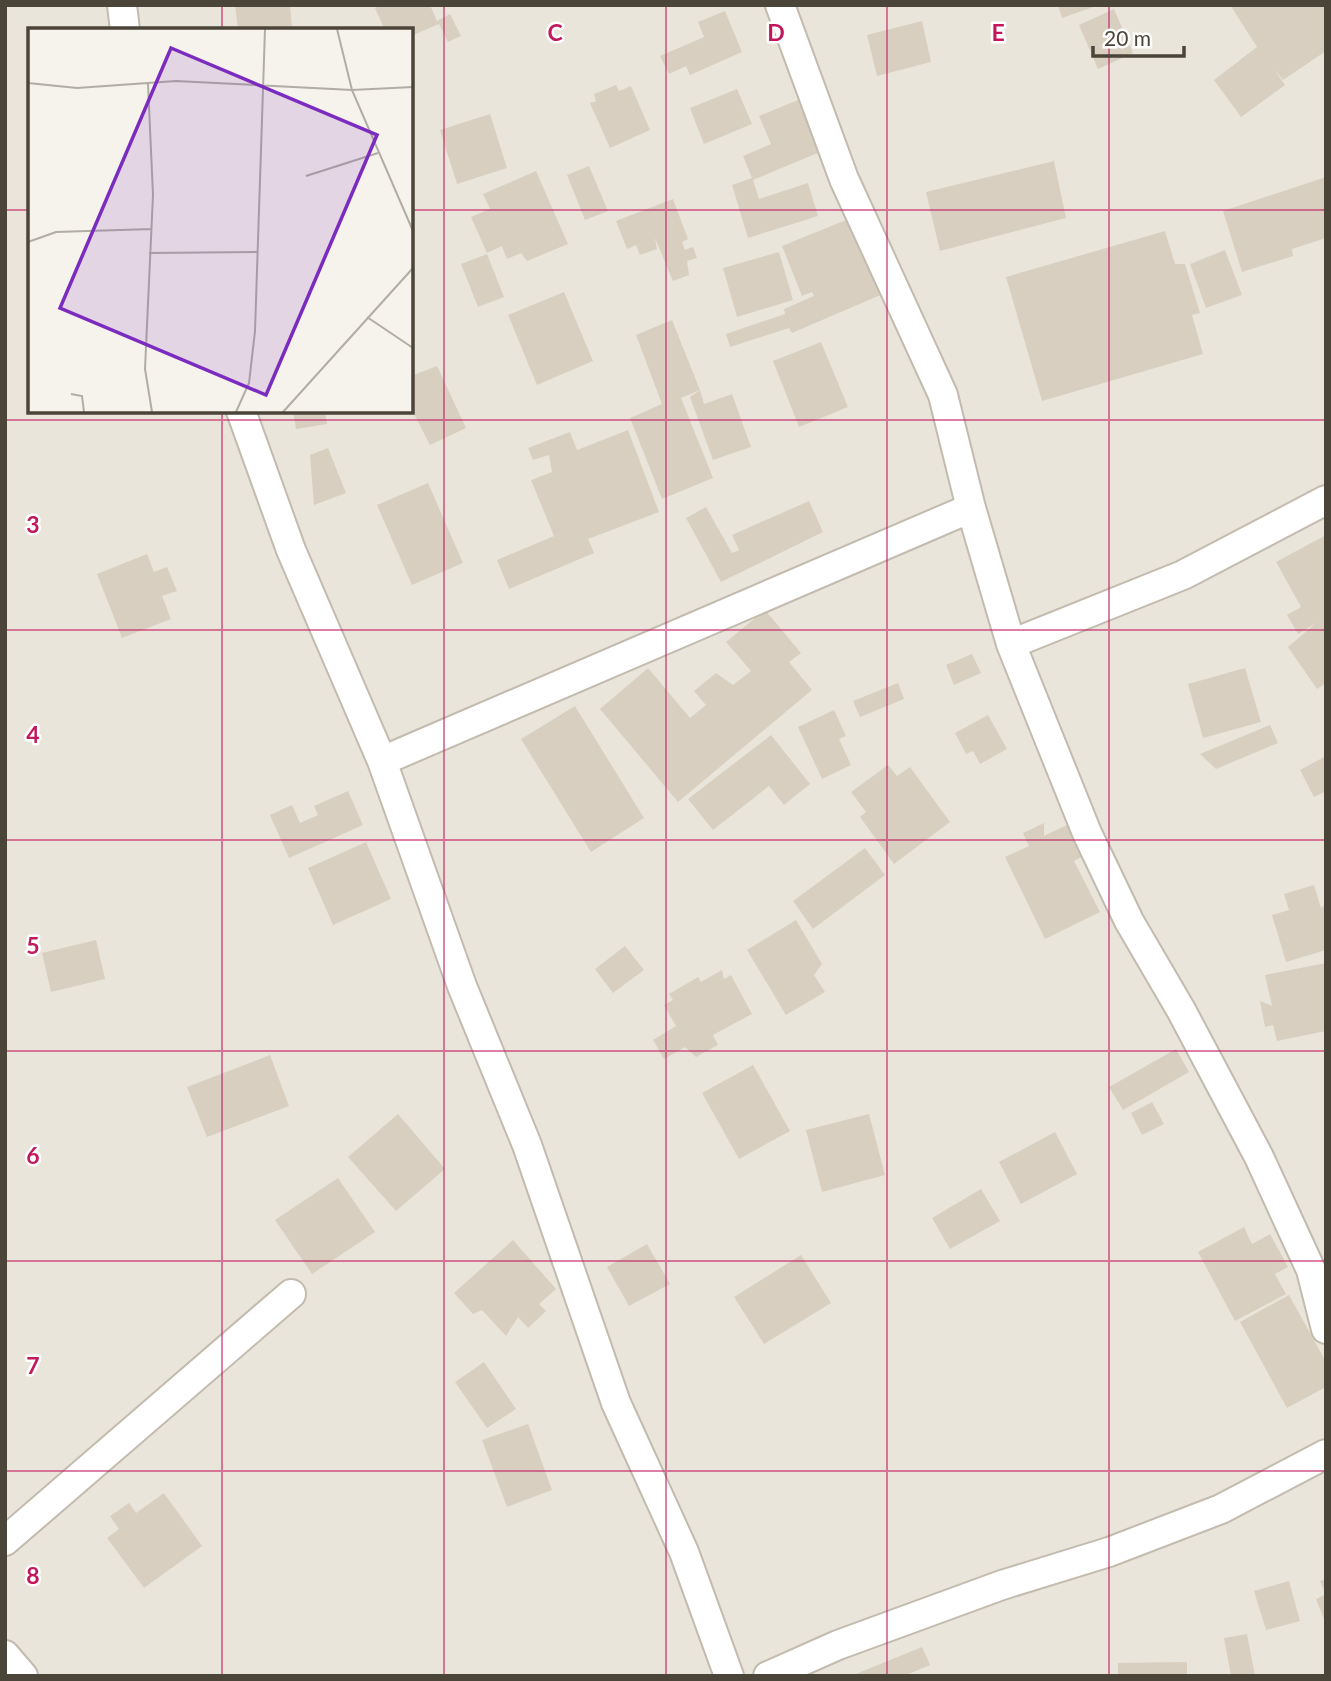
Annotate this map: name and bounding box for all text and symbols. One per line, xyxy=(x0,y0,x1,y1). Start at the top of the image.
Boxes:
scale bar xyxy=(1093,14,1184,58)
text: C xyxy=(547,18,563,46)
text: D xyxy=(767,18,785,46)
text: E xyxy=(991,18,1005,46)
text: 20 m xyxy=(1104,25,1151,50)
inset map xyxy=(28,28,413,413)
text: 3 xyxy=(26,510,40,538)
text: 4 xyxy=(26,720,40,748)
text: 5 xyxy=(26,931,40,959)
text: 6 xyxy=(26,1141,40,1169)
text: 7 xyxy=(26,1351,40,1379)
text: 8 xyxy=(26,1561,40,1589)

